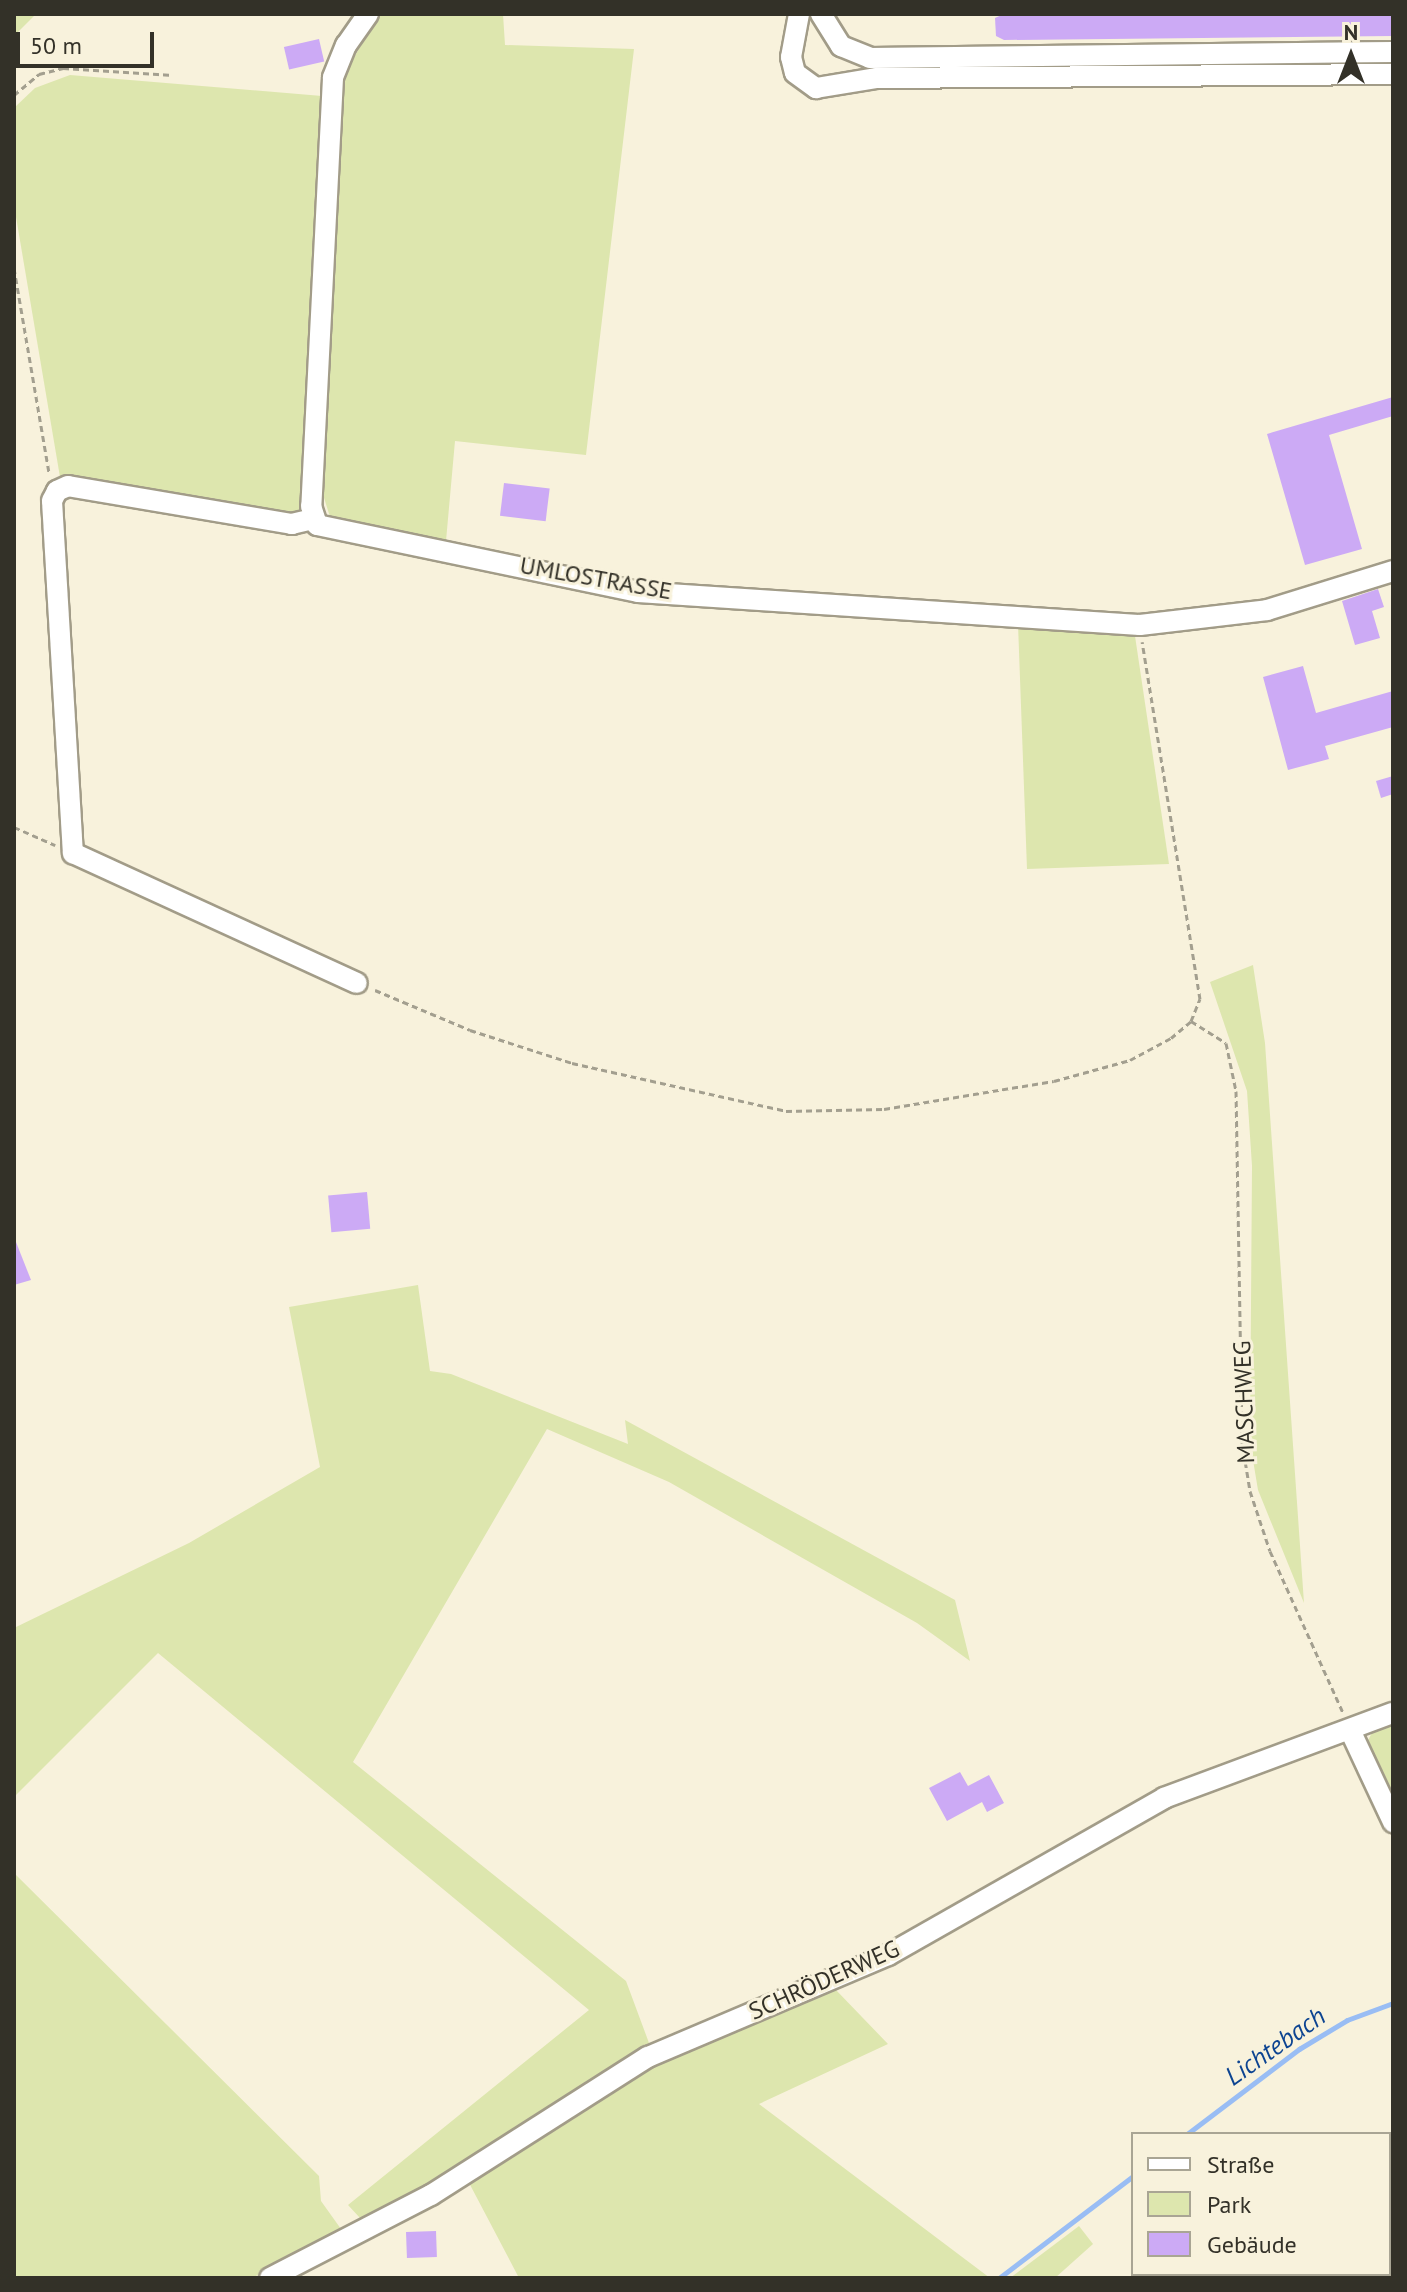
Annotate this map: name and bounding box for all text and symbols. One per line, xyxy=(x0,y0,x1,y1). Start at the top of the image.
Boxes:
scale bar xyxy=(20,16,158,66)
north arrow xyxy=(1311,16,1391,96)
text: N xyxy=(1344,18,1358,46)
text: 50 m xyxy=(30,30,82,61)
street label: UMLOSTRASSE xyxy=(518,550,674,606)
street label: MASCHWEG xyxy=(1227,1340,1261,1464)
street label: SCHRÖDERWEG xyxy=(744,1934,904,2026)
water label: Lichtebach xyxy=(1219,2000,1331,2092)
legend xyxy=(1131,2132,1391,2276)
text: Straße xyxy=(1207,2149,1274,2180)
text: Park xyxy=(1207,2189,1251,2220)
text: Gebäude xyxy=(1207,2229,1297,2260)

